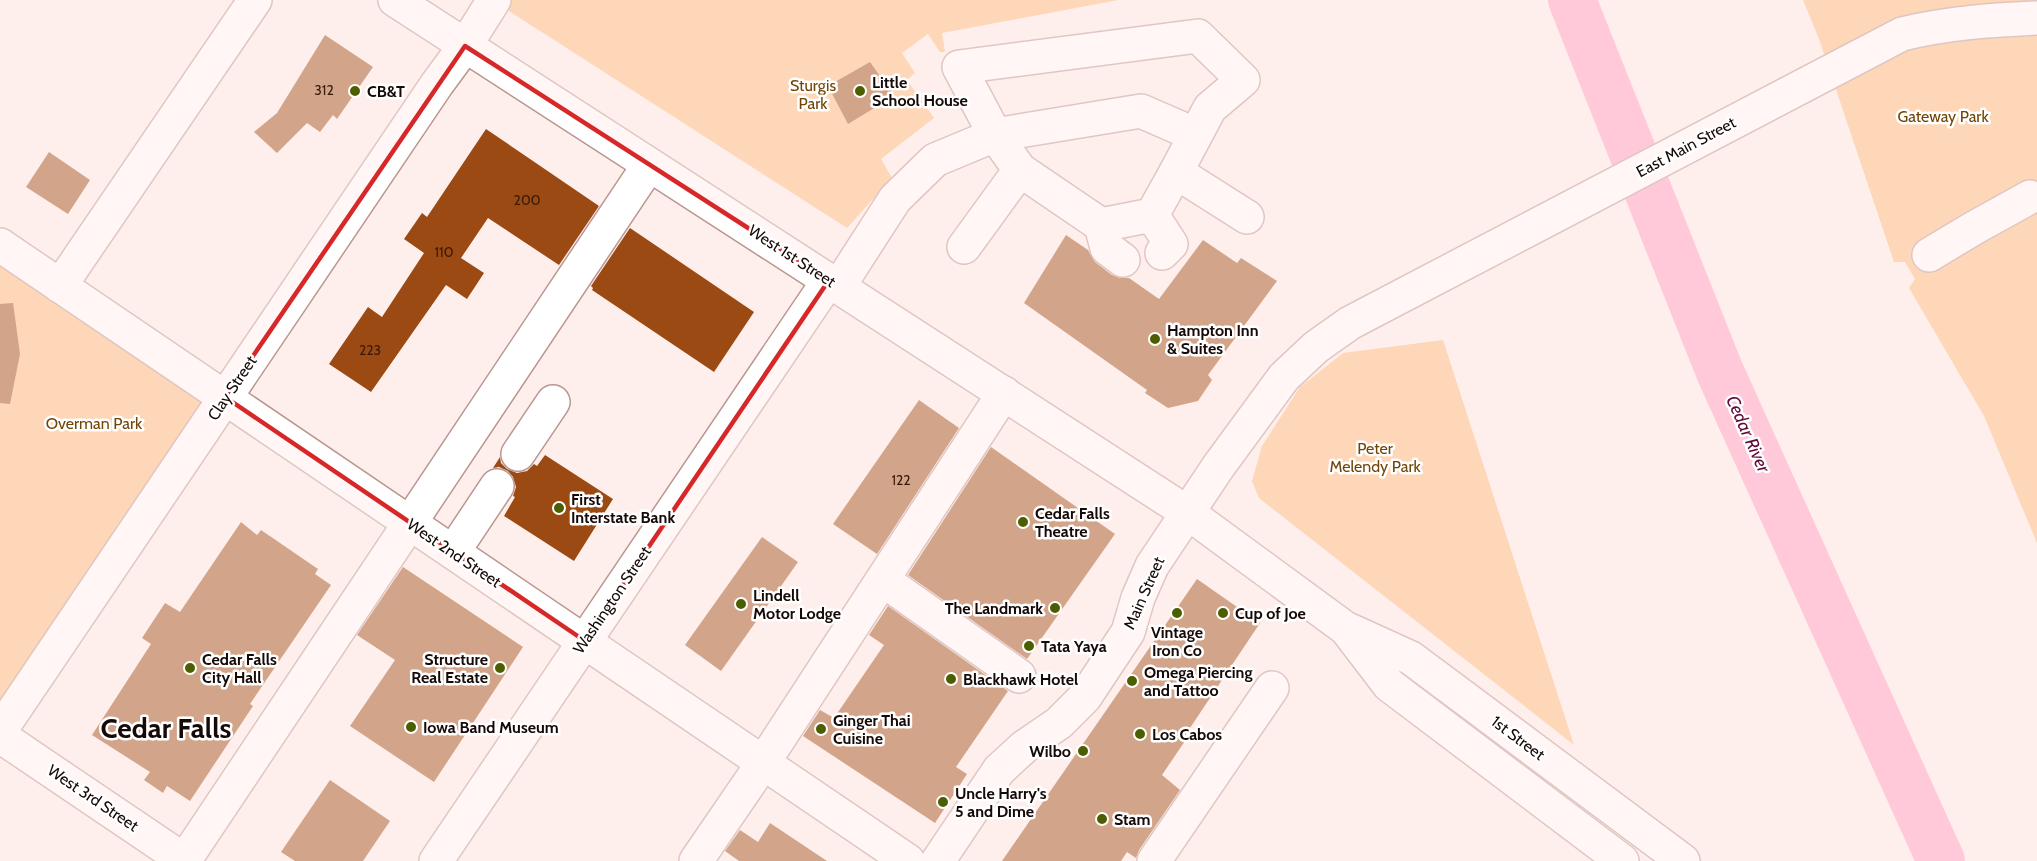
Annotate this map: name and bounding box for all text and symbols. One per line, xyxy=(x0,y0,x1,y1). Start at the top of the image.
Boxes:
place label: Little School House xyxy=(872,73,968,110)
park label: Sturgis Park xyxy=(790,76,836,113)
house number: 312 xyxy=(314,81,334,99)
place label: CB&T xyxy=(367,82,405,101)
marker: CB&T xyxy=(348,84,362,98)
marker: Little School House xyxy=(853,84,867,98)
park label: Gateway Park xyxy=(1897,107,1989,126)
street label: East Main Street xyxy=(1633,113,1739,181)
house number: 200 xyxy=(514,191,541,209)
street label: West 1st Street xyxy=(745,221,840,292)
house number: 110 xyxy=(435,243,454,261)
place label: Hampton Inn & Suites xyxy=(1167,321,1259,358)
marker: Hampton Inn & Suites xyxy=(1148,332,1162,346)
house number: 223 xyxy=(359,341,381,359)
street label: Clay Street xyxy=(203,352,261,424)
water label: Cedar River xyxy=(1721,392,1775,477)
park label: Overman Park xyxy=(46,414,143,433)
park label: Peter Melendy Park xyxy=(1329,439,1421,476)
house number: 122 xyxy=(891,471,911,489)
place label: First Interstate Bank xyxy=(571,490,675,527)
marker: First Interstate Bank xyxy=(552,501,566,515)
place label: Cedar Falls Theatre xyxy=(1035,504,1110,541)
street label: West 2nd Street xyxy=(403,515,505,592)
marker: Cedar Falls Theatre xyxy=(1016,515,1030,529)
street label: Washington Street xyxy=(569,542,655,657)
street label: Main Street xyxy=(1120,553,1169,632)
place label: Lindell Motor Lodge xyxy=(753,586,841,623)
marker: Lindell Motor Lodge xyxy=(734,597,748,611)
place label: The Landmark xyxy=(945,599,1043,618)
marker: The Landmark xyxy=(1048,601,1062,615)
place label: Cup of Joe xyxy=(1235,604,1306,623)
marker: Vintage Iron Co xyxy=(1170,606,1184,620)
marker: Cup of Joe xyxy=(1216,606,1230,620)
place label: Vintage Iron Co xyxy=(1151,623,1203,660)
place label: Tata Yaya xyxy=(1041,637,1107,656)
marker: Tata Yaya xyxy=(1022,639,1036,653)
place label: Cedar Falls City Hall xyxy=(202,650,277,687)
place label: Structure Real Estate xyxy=(411,650,488,687)
marker: Cedar Falls City Hall xyxy=(183,661,197,675)
marker: Structure Real Estate xyxy=(493,661,507,675)
place label: Omega Piercing and Tattoo xyxy=(1144,663,1252,700)
place label: Blackhawk Hotel xyxy=(963,670,1078,689)
marker: Blackhawk Hotel xyxy=(944,672,958,686)
marker: Omega Piercing and Tattoo xyxy=(1125,674,1139,688)
district label: Cedar Falls xyxy=(101,711,232,745)
place label: Ginger Thai Cuisine xyxy=(833,711,911,748)
street label: 1st Street xyxy=(1488,712,1549,765)
place label: Iowa Band Museum xyxy=(423,718,559,737)
marker: Iowa Band Museum xyxy=(404,720,418,734)
marker: Ginger Thai Cuisine xyxy=(814,722,828,736)
place label: Los Cabos xyxy=(1152,725,1222,744)
marker: Los Cabos xyxy=(1133,727,1147,741)
place label: Wilbo xyxy=(1029,742,1071,761)
marker: Wilbo xyxy=(1076,744,1090,758)
street label: West 3rd Street xyxy=(44,761,143,836)
place label: Uncle Harry's 5 and Dime xyxy=(955,784,1047,821)
marker: Uncle Harry's 5 and Dime xyxy=(936,795,950,809)
place label: Stam xyxy=(1114,810,1151,829)
marker: Stam xyxy=(1095,812,1109,826)

